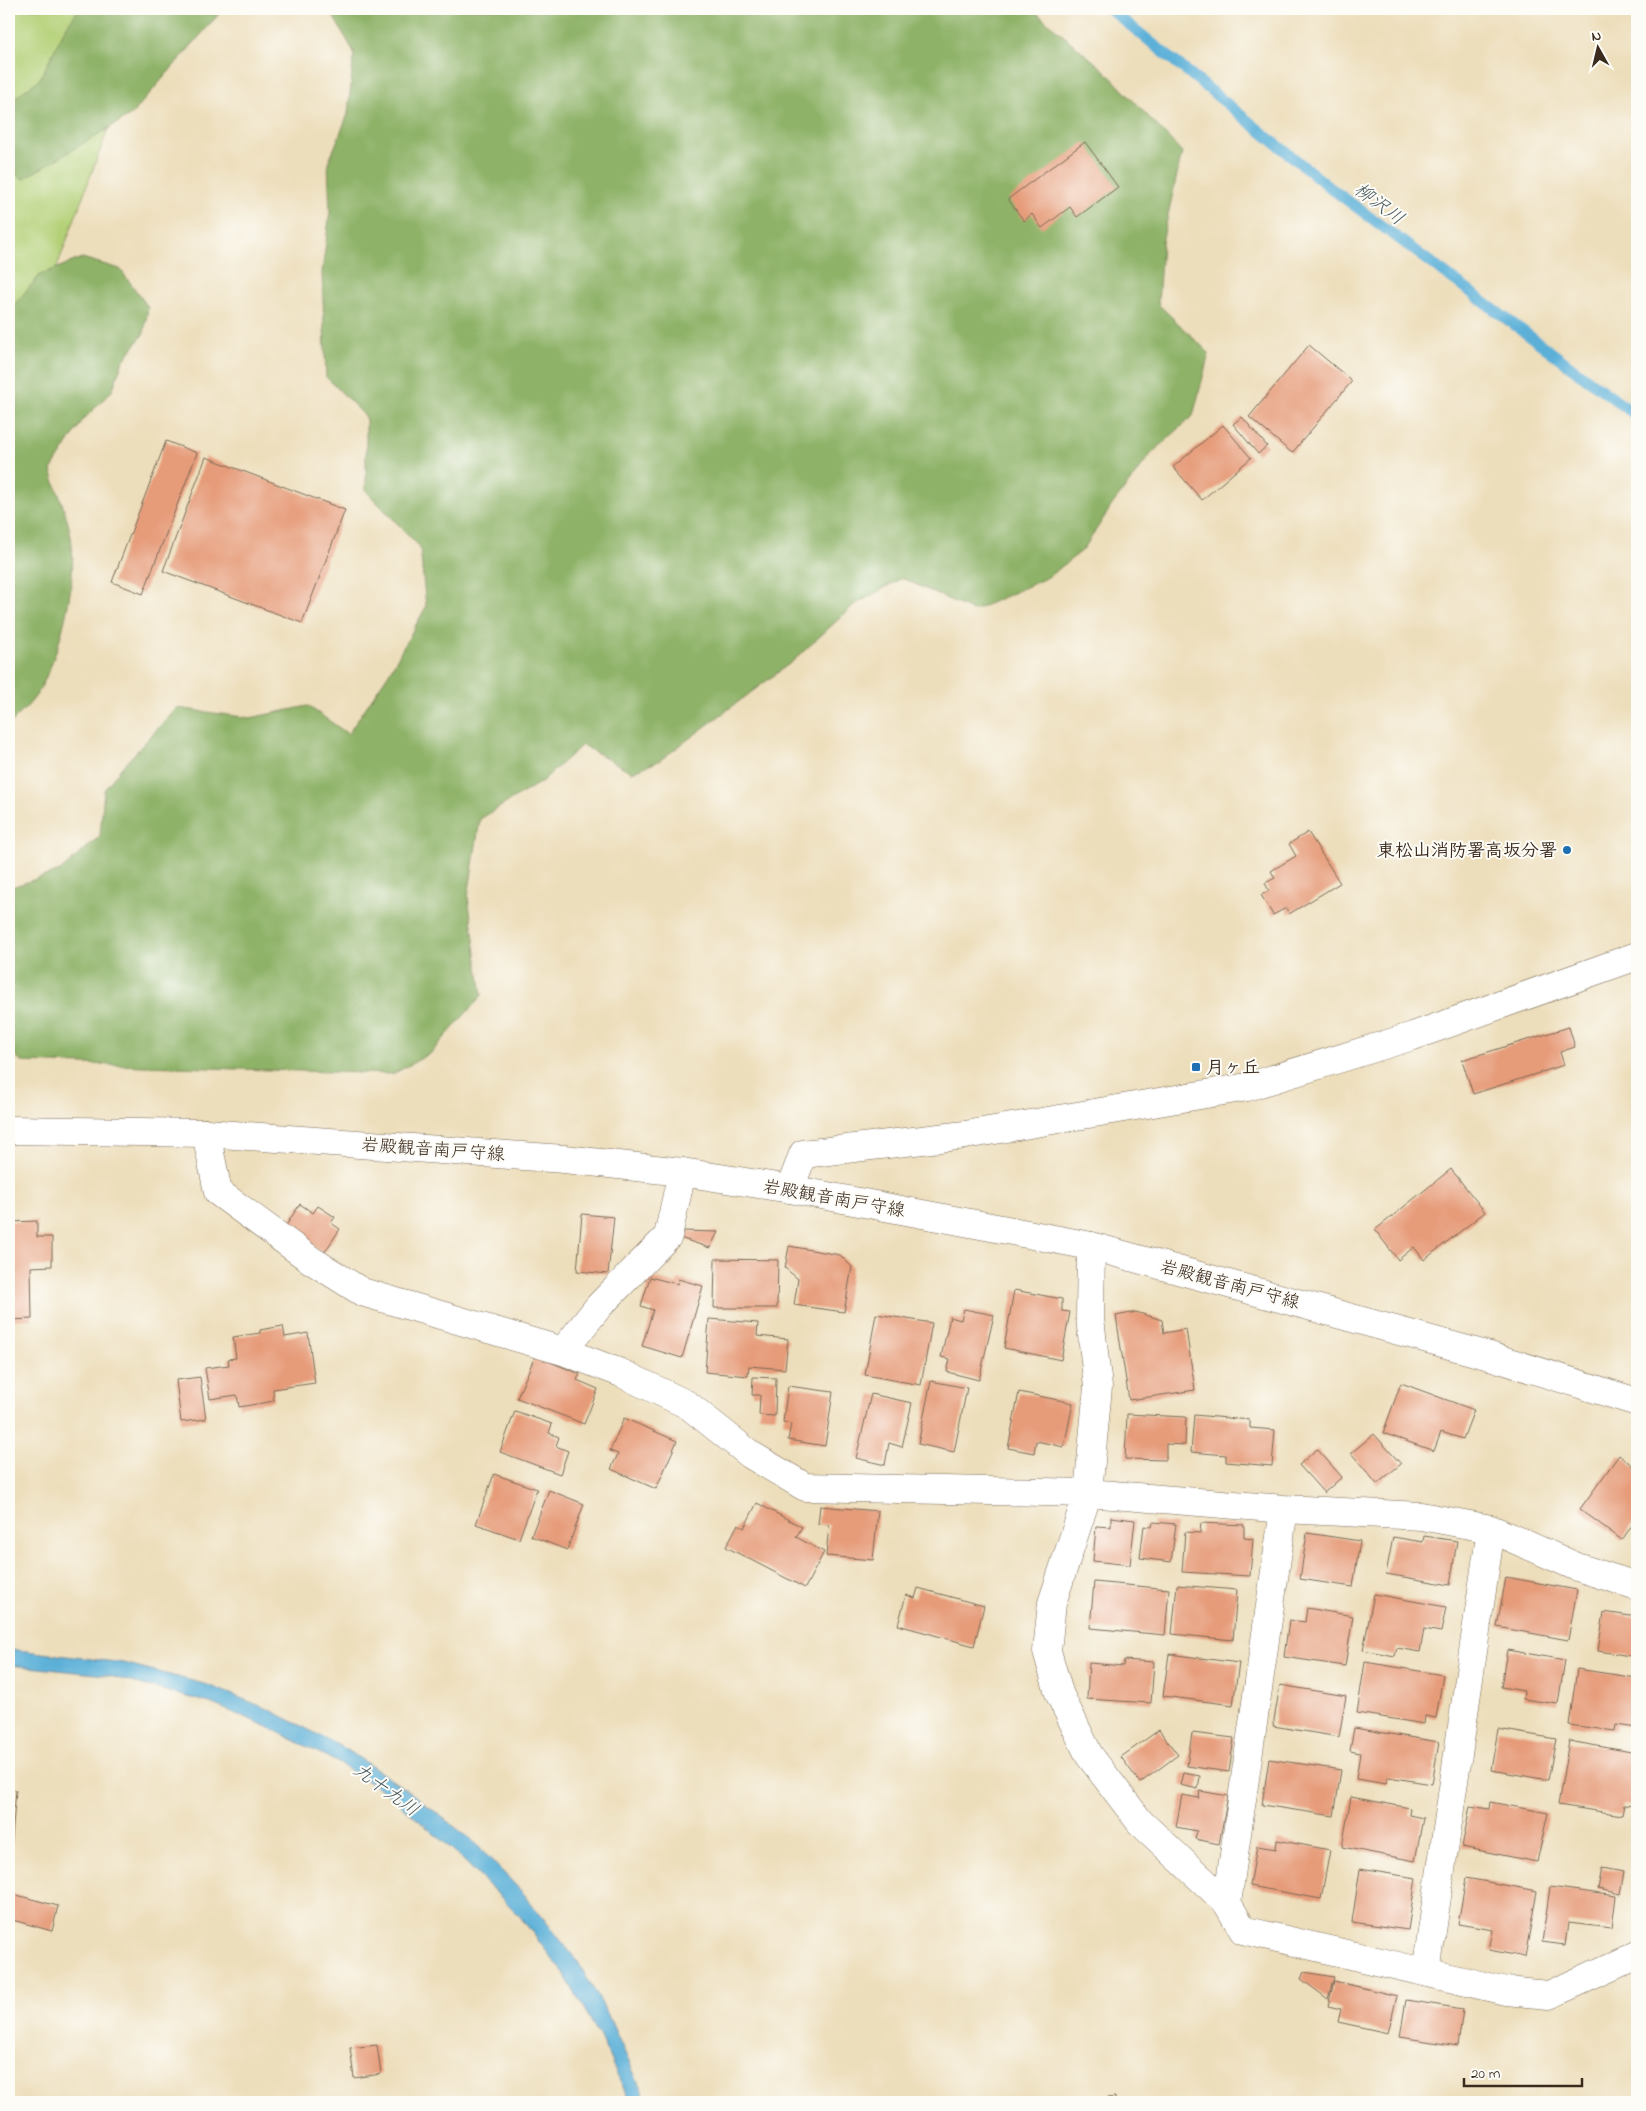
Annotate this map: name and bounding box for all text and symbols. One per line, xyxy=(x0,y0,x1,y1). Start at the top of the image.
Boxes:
north arrow xyxy=(1574,22,1624,72)
text: N xyxy=(1590,26,1603,48)
water label: 柳沢川 xyxy=(1348,177,1409,233)
place label: 東松山消防署高坂分署 xyxy=(1377,839,1557,865)
marker: 東松山消防署高坂分署 xyxy=(1561,844,1573,856)
place label: 月ヶ丘 xyxy=(1206,1056,1260,1082)
marker: 月ヶ丘 xyxy=(1190,1061,1202,1073)
street label: 岩殿観音南戸守線 xyxy=(360,1133,506,1169)
street label: 岩殿観音南戸守線 xyxy=(760,1175,907,1225)
street label: 岩殿観音南戸守線 xyxy=(1157,1255,1302,1317)
water label: 九十九川 xyxy=(347,1758,424,1824)
scale bar xyxy=(1464,2056,1581,2088)
text: 20 m xyxy=(1471,2063,1501,2085)

